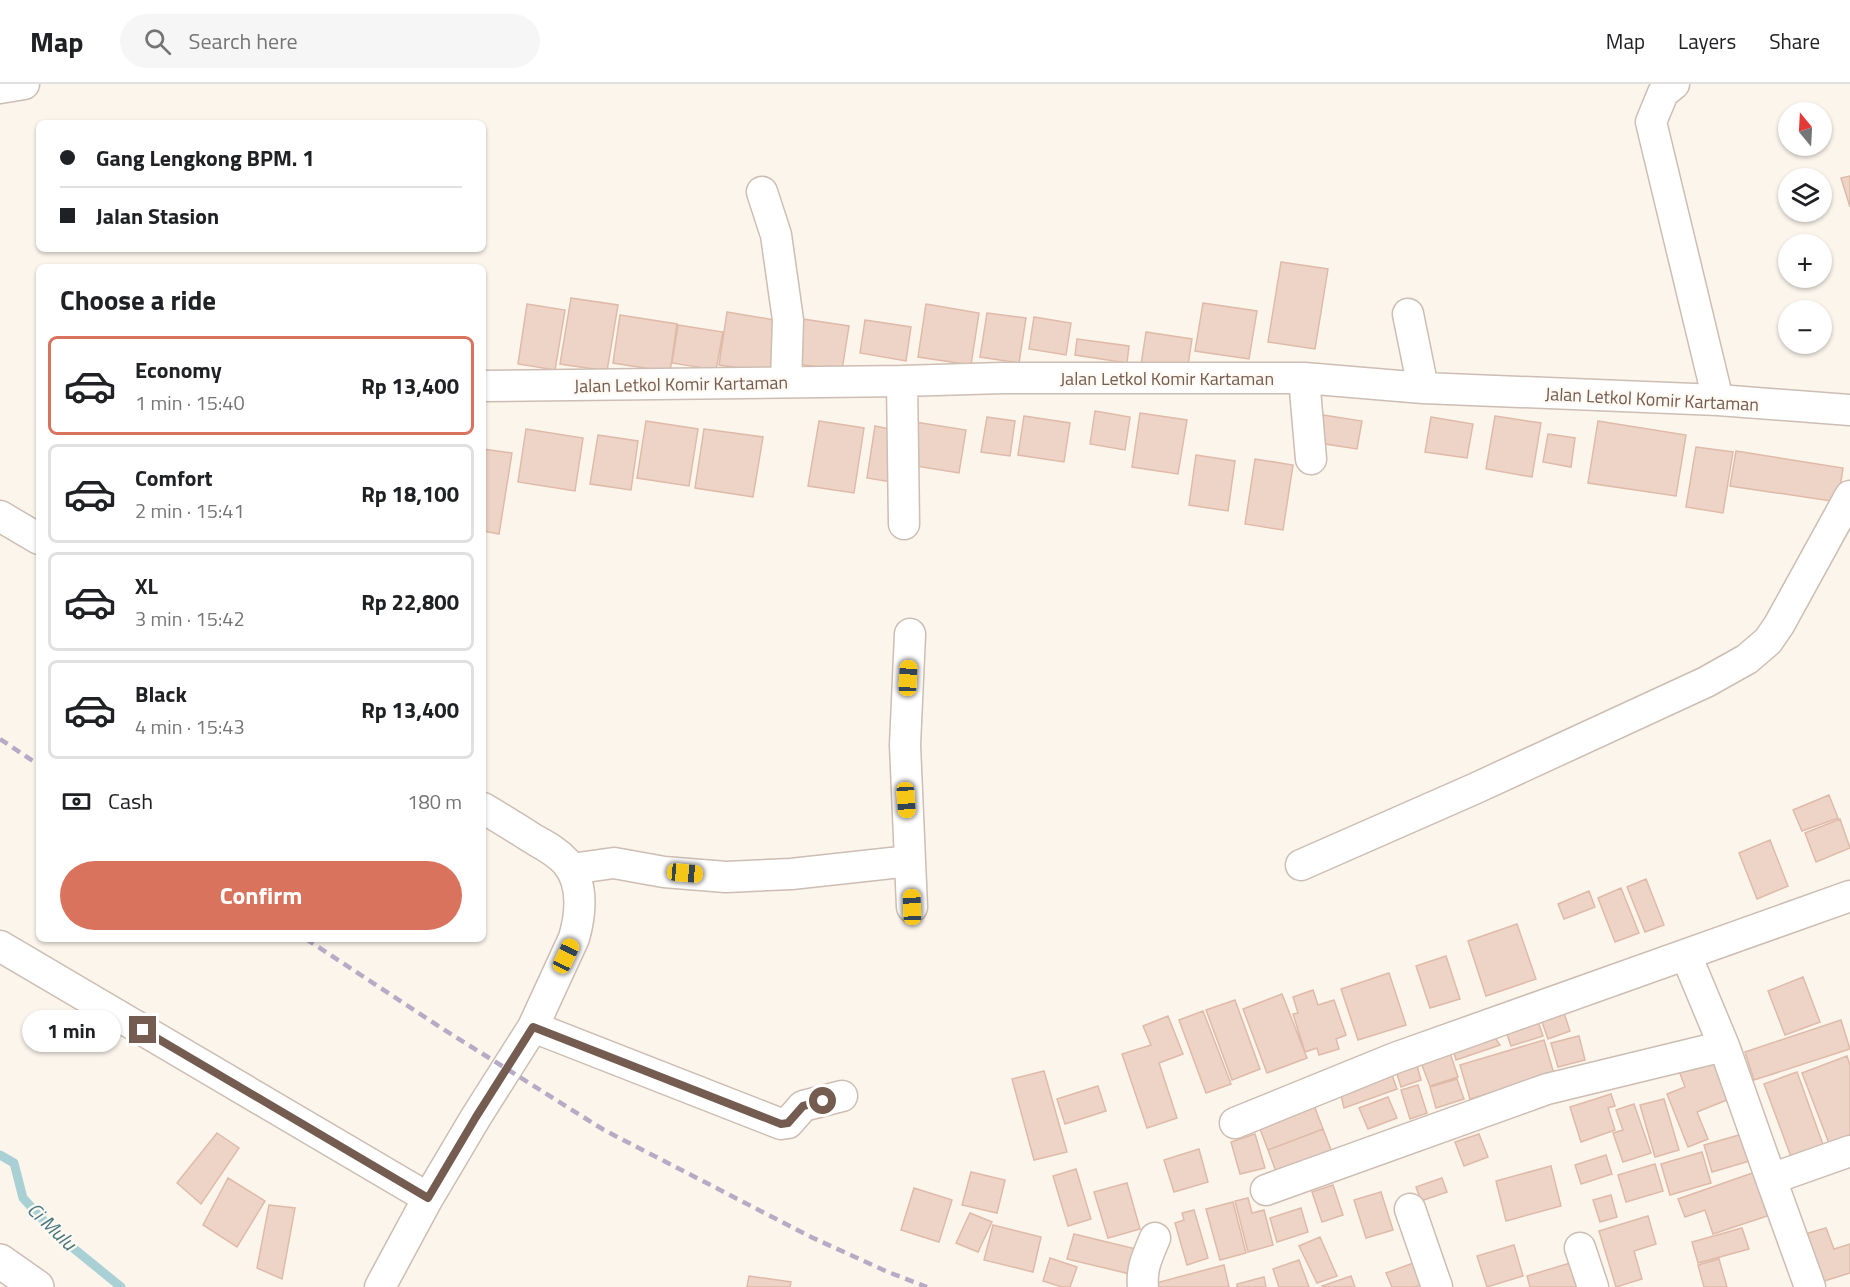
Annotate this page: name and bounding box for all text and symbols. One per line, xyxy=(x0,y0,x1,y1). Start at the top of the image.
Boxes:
search box xyxy=(120,14,540,68)
text: Map xyxy=(30,20,84,63)
text: Search here xyxy=(189,24,298,58)
icon: search xyxy=(141,25,174,58)
text: Map xyxy=(1606,25,1645,57)
text: Layers xyxy=(1678,25,1736,57)
text: Share xyxy=(1769,25,1820,57)
north arrow xyxy=(1778,102,1832,156)
map controls xyxy=(1778,102,1832,354)
text: Gang Lengkong BPM. 1 xyxy=(96,141,315,175)
button: layers xyxy=(1778,168,1832,222)
text: Jalan Stasion xyxy=(96,199,219,233)
button: + xyxy=(1778,234,1832,288)
text: Choose a ride xyxy=(60,279,216,320)
button: − xyxy=(1778,300,1832,354)
text: Economy xyxy=(135,353,222,387)
icon: car xyxy=(63,359,117,413)
street label: Jalan Letkol Komir Kartaman xyxy=(1060,365,1274,392)
text: Rp 13,400 xyxy=(361,369,459,403)
street label: Jalan Letkol Komir Kartaman xyxy=(574,369,788,399)
street label: Jalan Letkol Komir Kartaman xyxy=(1544,380,1760,418)
text: 1 min · 15:40 xyxy=(135,387,245,418)
text: Comfort xyxy=(135,461,213,495)
icon: car xyxy=(63,467,117,521)
text: Rp 18,100 xyxy=(361,477,459,511)
text: 2 min · 15:41 xyxy=(135,495,245,526)
text: XL xyxy=(135,569,158,603)
icon: car xyxy=(63,575,117,629)
text: Rp 22,800 xyxy=(361,585,459,619)
text: 3 min · 15:42 xyxy=(135,603,245,634)
car xyxy=(898,660,918,696)
text: Black xyxy=(135,677,187,711)
icon: car xyxy=(63,683,117,737)
text: Rp 13,400 xyxy=(361,693,459,727)
text: 4 min · 15:43 xyxy=(135,711,245,742)
car xyxy=(896,781,916,819)
text: Cash xyxy=(108,784,153,818)
icon: cash xyxy=(60,785,93,818)
text: 180 m xyxy=(407,786,462,817)
button: Confirm xyxy=(60,861,462,930)
car xyxy=(666,862,704,884)
car xyxy=(902,889,922,925)
car xyxy=(550,936,582,976)
callout: 1 min xyxy=(23,1009,122,1051)
text: 1 min xyxy=(47,1015,96,1046)
route end xyxy=(129,1016,156,1043)
route start xyxy=(809,1087,836,1114)
water label: Ci Mulu xyxy=(20,1195,85,1258)

